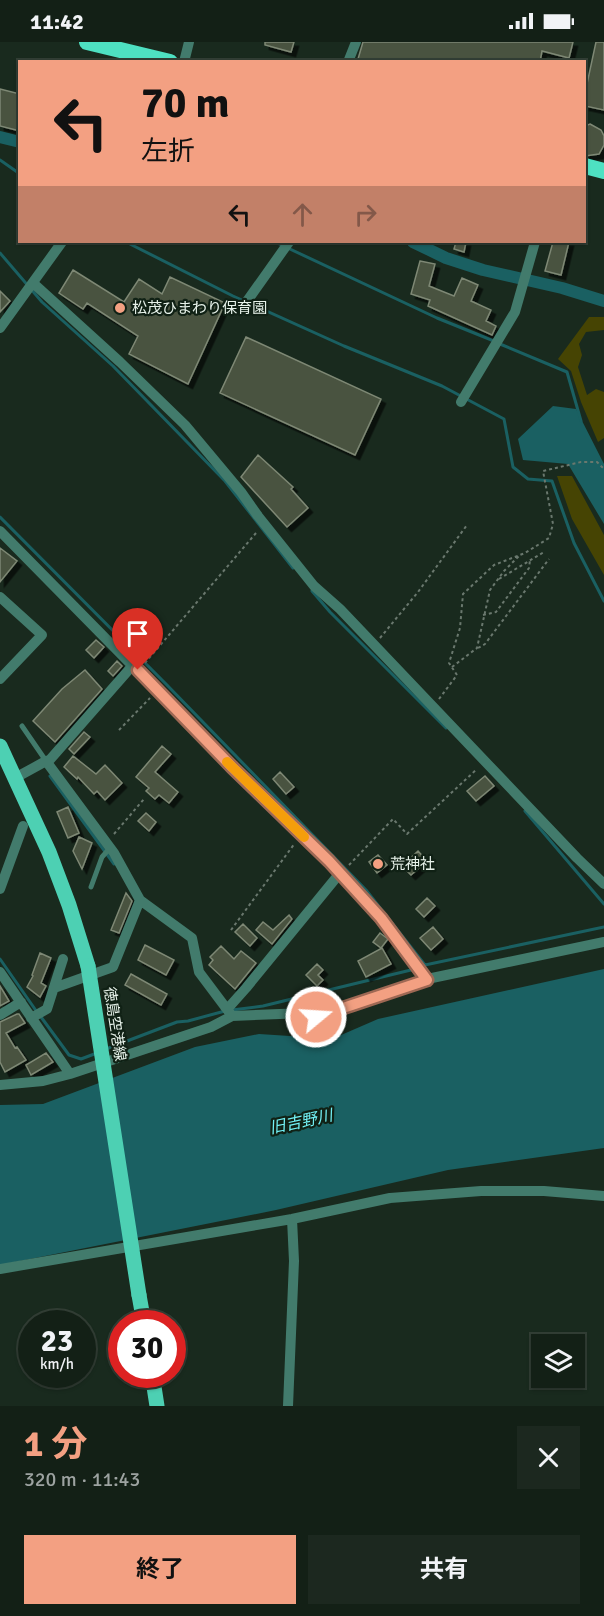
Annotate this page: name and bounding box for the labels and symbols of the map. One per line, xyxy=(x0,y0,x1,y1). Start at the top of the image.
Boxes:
place label: 松茂ひまわり保育園 xyxy=(132,299,267,317)
marker: 松茂ひまわり保育園 xyxy=(113,301,127,315)
pin xyxy=(112,608,163,670)
place label: 荒神社 xyxy=(390,855,435,873)
marker: 荒神社 xyxy=(371,857,385,871)
position arrow xyxy=(284,985,348,1049)
street label: 徳島空港線 xyxy=(100,986,130,1062)
water label: 旧吉野川 xyxy=(268,1105,336,1138)
speed limit sign: 30 xyxy=(108,1310,186,1388)

